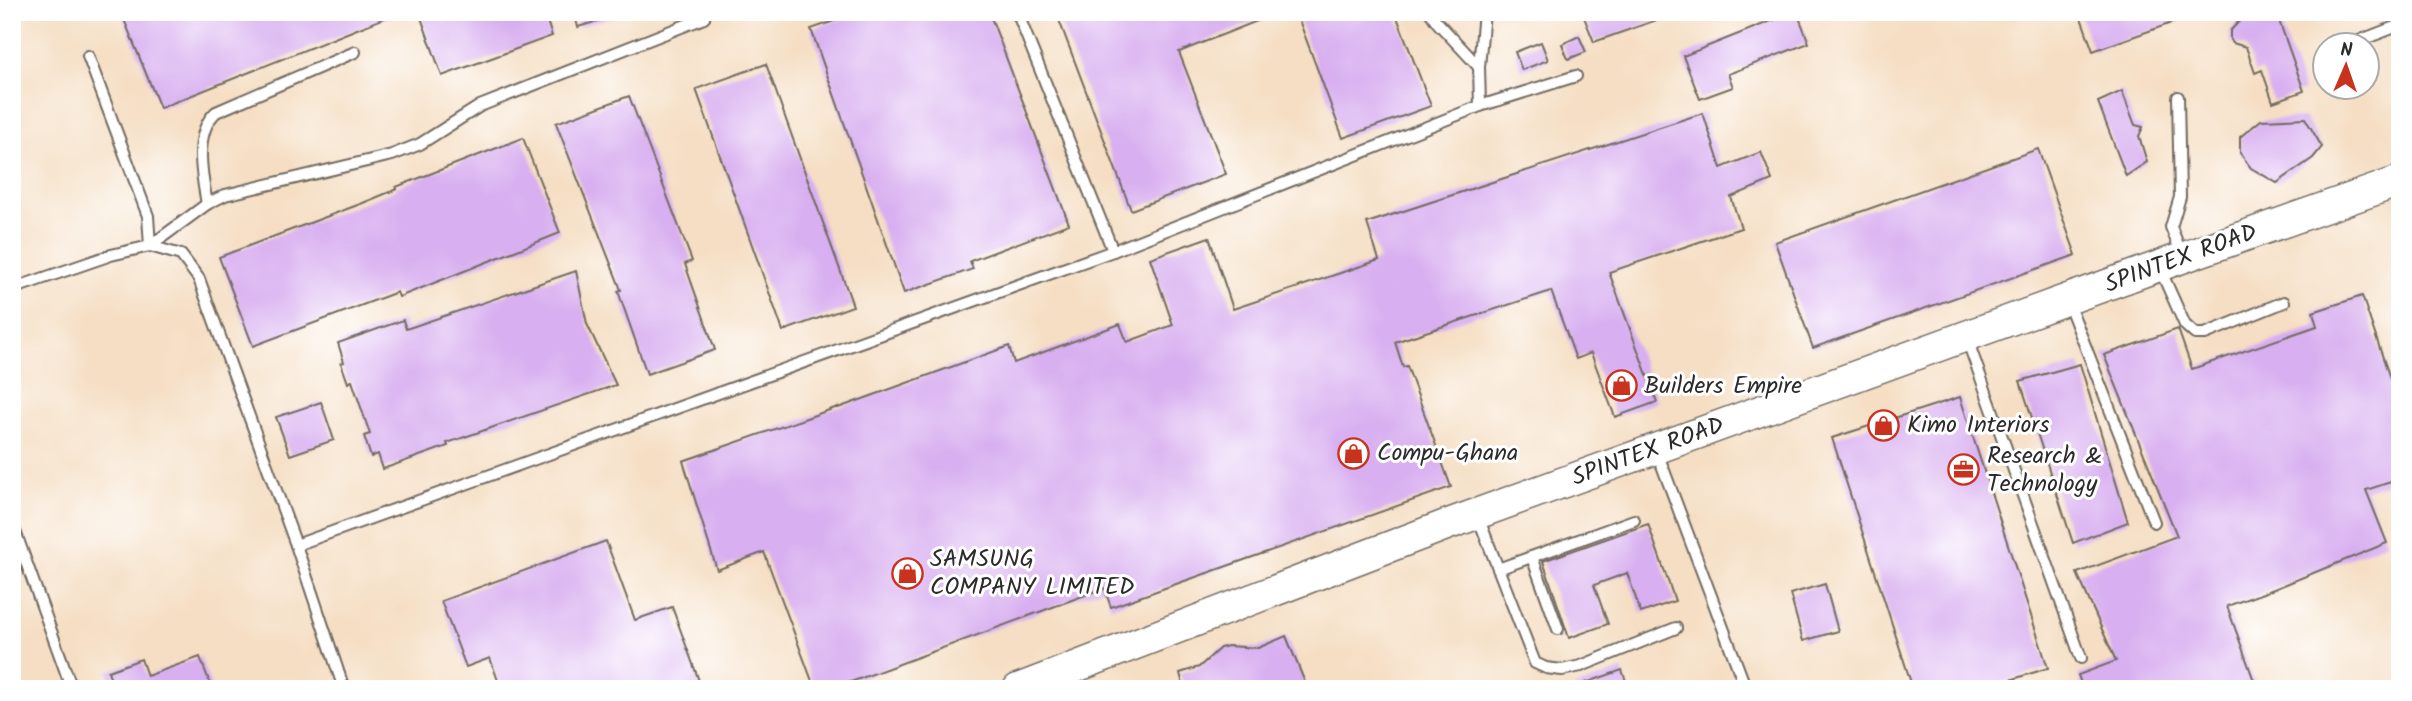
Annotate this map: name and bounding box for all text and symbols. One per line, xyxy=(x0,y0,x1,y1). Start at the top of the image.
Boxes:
north arrow xyxy=(2310,32,2380,102)
text: N xyxy=(2340,36,2353,66)
street label: SPINTEX ROAD xyxy=(2099,213,2263,305)
place label: Builders Empire xyxy=(1644,367,1802,406)
shop icon: Builders Empire xyxy=(1604,369,1638,403)
street label: SPINTEX ROAD xyxy=(1566,406,1730,498)
place label: Kimo Interiors xyxy=(1907,406,2050,445)
shop icon: Kimo Interiors xyxy=(1867,408,1901,442)
place label: Compu-Ghana xyxy=(1377,434,1518,473)
shop icon: Compu-Ghana xyxy=(1337,436,1371,470)
place label: Research & Technology xyxy=(1987,437,2102,504)
office icon: Research & Technology xyxy=(1947,453,1981,487)
place label: SAMSUNG COMPANY LIMITED xyxy=(930,540,1135,607)
shop icon: SAMSUNG COMPANY LIMITED xyxy=(890,556,924,590)

